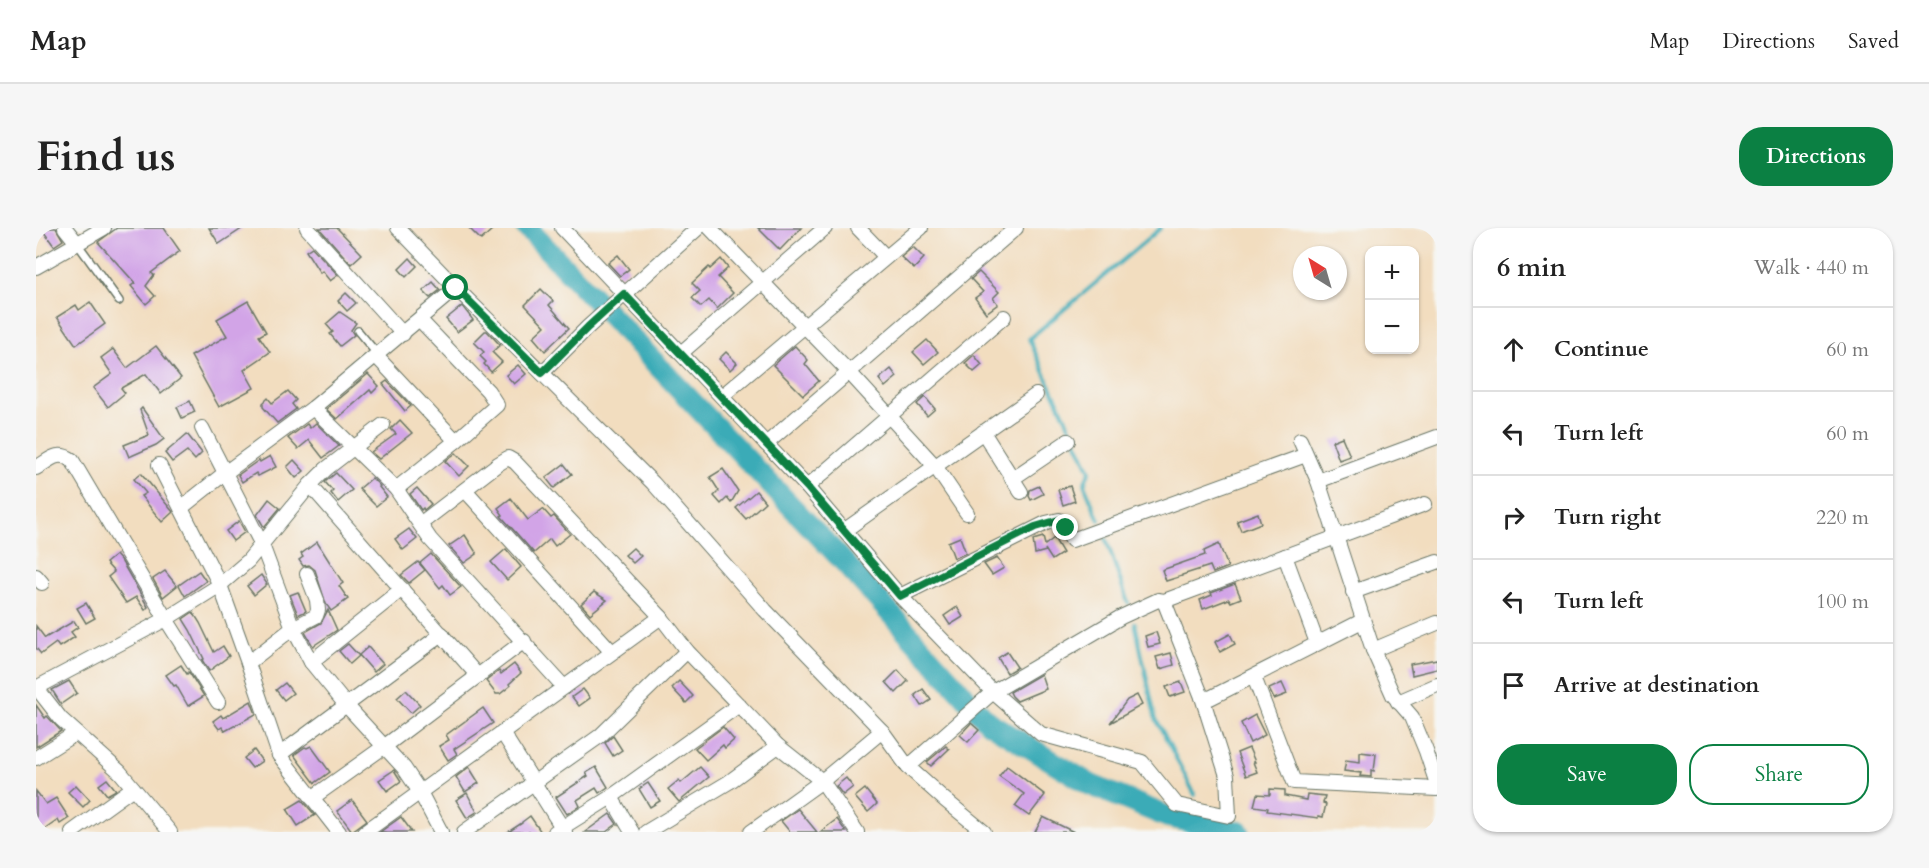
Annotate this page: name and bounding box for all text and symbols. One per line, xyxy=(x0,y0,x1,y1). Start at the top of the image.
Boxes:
text: Map xyxy=(30,22,87,60)
text: Map xyxy=(1649,27,1689,56)
text: Directions xyxy=(1722,27,1815,56)
text: Saved xyxy=(1848,27,1899,56)
button: Directions xyxy=(1739,127,1893,186)
text: Find us xyxy=(36,128,176,185)
north arrow xyxy=(1293,246,1347,300)
map controls xyxy=(1365,246,1419,354)
button: + xyxy=(1365,246,1419,300)
text: 6 min xyxy=(1497,250,1566,285)
text: Walk · 440 m xyxy=(1754,254,1869,281)
route start xyxy=(442,274,468,300)
button: − xyxy=(1365,300,1419,354)
icon: ahead xyxy=(1497,333,1530,366)
text: Continue xyxy=(1554,334,1649,364)
text: 60 m xyxy=(1826,336,1869,363)
icon: left xyxy=(1497,417,1530,450)
text: Turn left xyxy=(1554,418,1643,448)
text: 60 m xyxy=(1826,420,1869,447)
icon: right xyxy=(1497,501,1530,534)
text: Turn right xyxy=(1554,502,1661,532)
text: 220 m xyxy=(1816,504,1869,531)
route end xyxy=(1052,514,1078,540)
icon: left xyxy=(1497,585,1530,618)
text: Turn left xyxy=(1554,586,1643,616)
text: 100 m xyxy=(1816,588,1869,615)
icon: arrive xyxy=(1497,669,1530,702)
text: Arrive at destination xyxy=(1554,670,1759,700)
button: Save xyxy=(1497,744,1677,805)
button: Share xyxy=(1689,744,1869,805)

